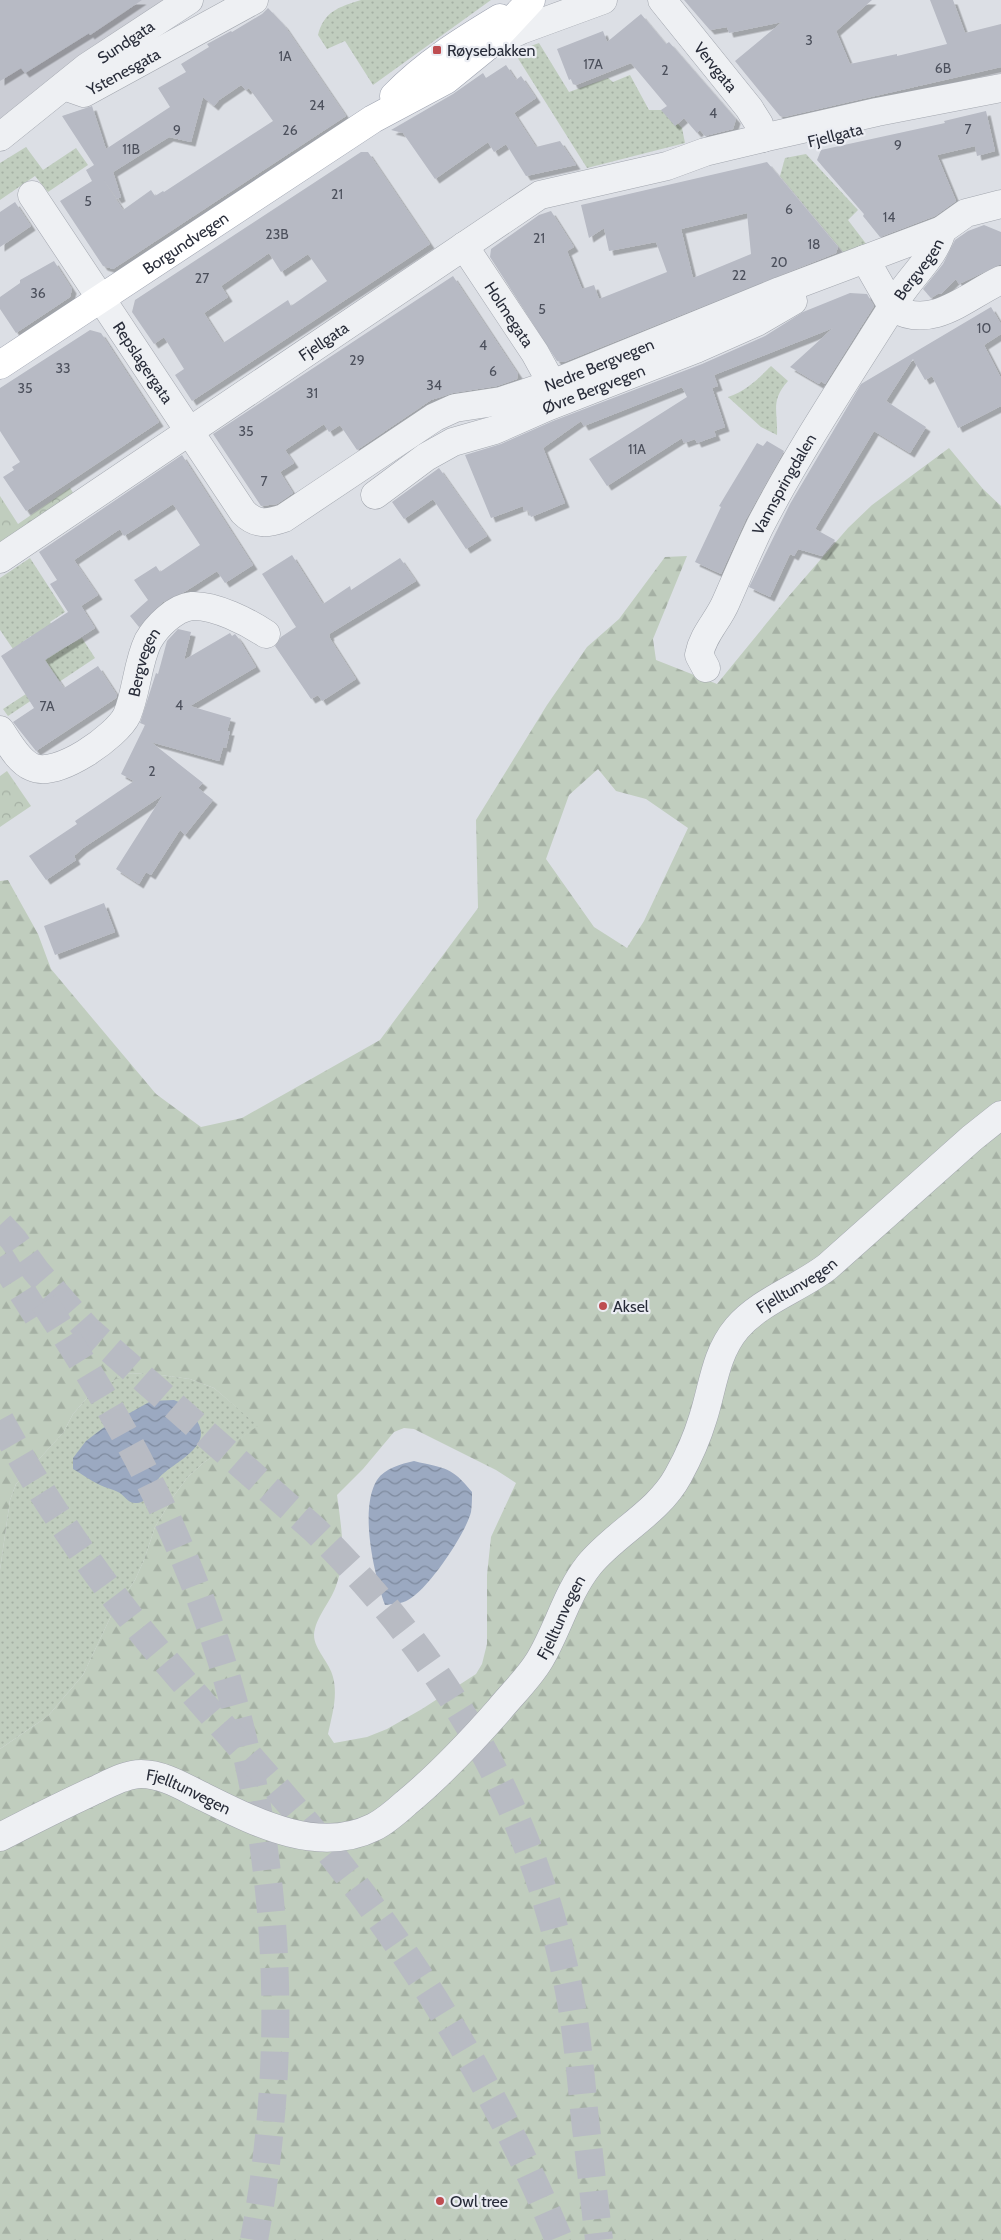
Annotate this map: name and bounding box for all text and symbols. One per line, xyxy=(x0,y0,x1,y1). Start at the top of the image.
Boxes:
street label: Sundgata xyxy=(94,16,158,68)
house number: 3 xyxy=(805,31,813,49)
street label: Vervgata xyxy=(690,39,741,96)
place label: Røysebakken xyxy=(447,41,536,60)
street label: Ystenesgata xyxy=(83,44,164,100)
marker: Røysebakken xyxy=(431,44,443,56)
house number: 1A xyxy=(278,47,292,65)
house number: 17A xyxy=(583,55,603,73)
house number: 6B xyxy=(935,59,951,77)
house number: 2 xyxy=(661,61,669,79)
house number: 24 xyxy=(309,96,325,114)
house number: 4 xyxy=(709,104,717,122)
street label: Fjellgata xyxy=(806,119,865,151)
house number: 7 xyxy=(964,120,972,138)
house number: 9 xyxy=(173,121,181,139)
house number: 26 xyxy=(282,121,298,139)
house number: 9 xyxy=(894,136,902,154)
house number: 11B xyxy=(122,140,140,158)
house number: 21 xyxy=(331,185,343,203)
house number: 5 xyxy=(84,192,92,210)
house number: 6 xyxy=(785,200,793,218)
street label: Borgundvegen xyxy=(139,208,232,278)
house number: 14 xyxy=(883,208,895,226)
house number: 23B xyxy=(265,225,289,243)
house number: 21 xyxy=(533,229,545,247)
house number: 18 xyxy=(807,235,821,253)
street label: Bergvegen xyxy=(890,236,948,304)
house number: 20 xyxy=(770,253,788,271)
house number: 22 xyxy=(732,266,746,284)
house number: 27 xyxy=(195,269,209,287)
street label: Holmegata xyxy=(480,278,538,351)
house number: 36 xyxy=(30,284,46,302)
house number: 5 xyxy=(538,300,546,318)
street label: Repslagergata xyxy=(109,318,177,407)
street label: Fjellgata xyxy=(295,318,352,365)
house number: 10 xyxy=(977,319,991,337)
street label: Nedre Bergvegen xyxy=(542,334,657,396)
house number: 4 xyxy=(479,336,487,354)
house number: 29 xyxy=(349,351,365,369)
house number: 33 xyxy=(55,359,71,377)
street label: Øvre Bergvegen xyxy=(540,361,648,418)
house number: 6 xyxy=(489,362,497,380)
house number: 34 xyxy=(426,376,442,394)
house number: 35 xyxy=(17,379,33,397)
house number: 31 xyxy=(306,384,318,402)
house number: 35 xyxy=(238,422,254,440)
street label: Vannspringdalen xyxy=(748,430,820,538)
house number: 11A xyxy=(628,440,646,458)
house number: 7 xyxy=(260,472,268,490)
street label: Bergvegen xyxy=(124,624,164,699)
house number: 4 xyxy=(175,696,183,714)
house number: 7A xyxy=(39,697,55,715)
house number: 2 xyxy=(148,762,156,780)
street label: Fjelltunvegen xyxy=(753,1254,841,1318)
place label: Aksel xyxy=(613,1297,649,1316)
marker: Aksel xyxy=(597,1300,609,1312)
street label: Fjelltunvegen xyxy=(533,1572,589,1663)
street label: Fjelltunvegen xyxy=(145,1765,234,1819)
place label: Owl tree xyxy=(450,2192,508,2211)
marker: Owl tree xyxy=(434,2195,446,2207)

